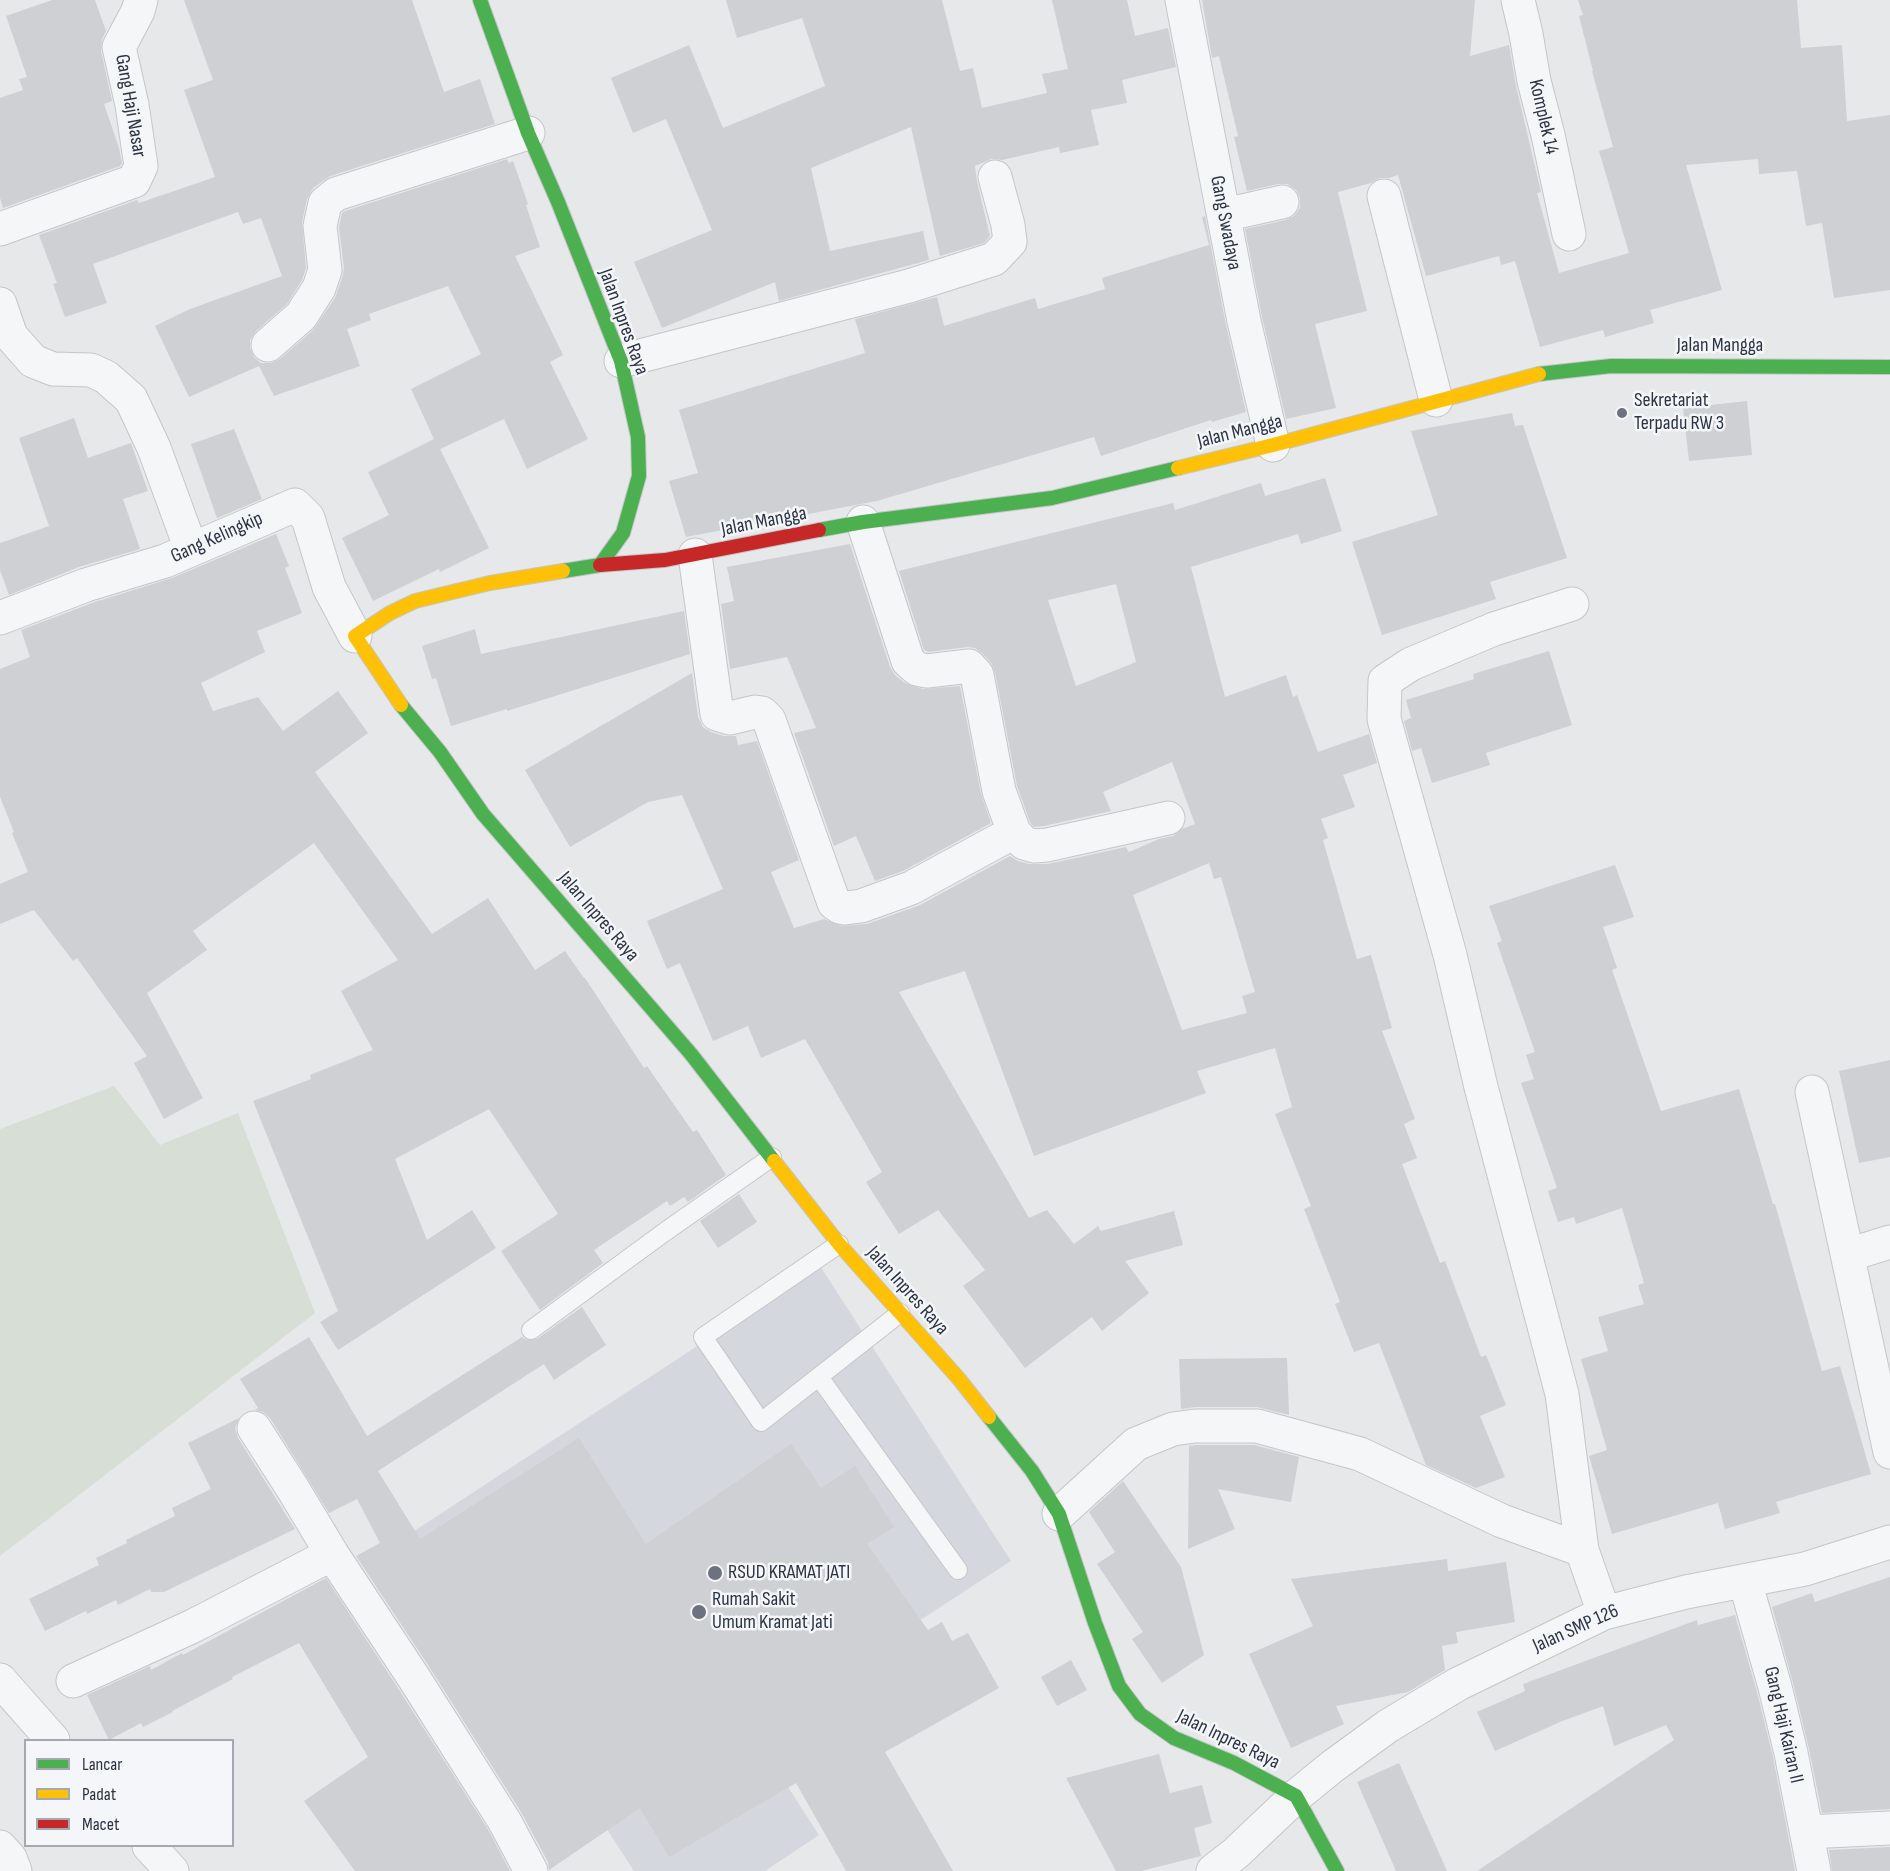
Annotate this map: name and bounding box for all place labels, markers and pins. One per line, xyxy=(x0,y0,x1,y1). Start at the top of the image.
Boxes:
place label: Sekretariat Terpadu RW 3 xyxy=(1634,389,1724,436)
marker: Sekretariat Terpadu RW 3 xyxy=(1615,406,1629,420)
place label: RSUD KRAMAT JATI xyxy=(728,1561,850,1585)
marker: RSUD KRAMAT JATI xyxy=(706,1564,724,1582)
place label: Rumah Sakit Umum Kramat Jati xyxy=(712,1588,833,1635)
marker: Rumah Sakit Umum Kramat Jati xyxy=(690,1603,708,1621)

